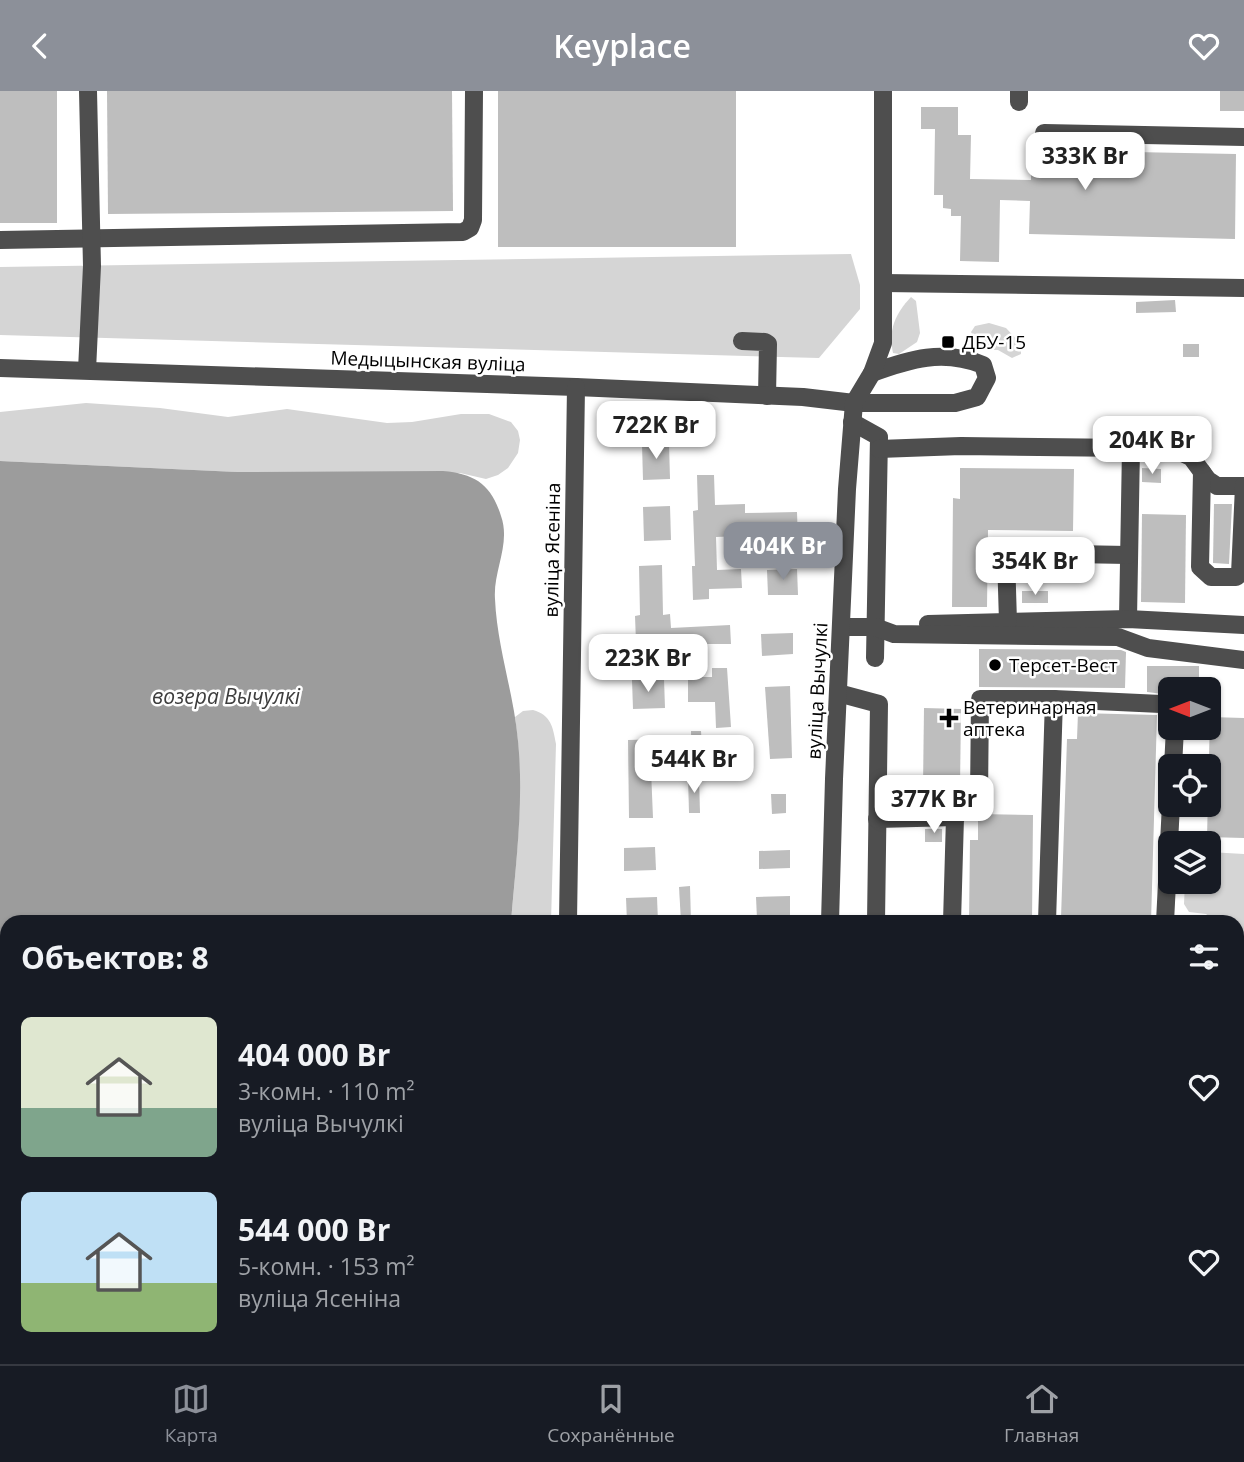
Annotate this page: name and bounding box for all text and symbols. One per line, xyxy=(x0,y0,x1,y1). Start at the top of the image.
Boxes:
text: Keyplace xyxy=(553,24,691,67)
icon: back xyxy=(21,27,59,65)
icon: heart xyxy=(1185,27,1223,65)
pin: 333K Br xyxy=(1020,133,1150,192)
text: 333K Br xyxy=(1042,139,1128,171)
place label: ДБУ-15 xyxy=(962,329,1026,355)
marker: ДБУ-15 xyxy=(940,334,956,350)
street label: Медыцынская вуліца xyxy=(330,345,526,377)
pin: 722K Br xyxy=(591,401,721,461)
text: 722K Br xyxy=(613,408,699,440)
pin: 204K Br xyxy=(1087,417,1217,476)
text: 204K Br xyxy=(1109,423,1195,455)
street label: вуліца Ясеніна xyxy=(538,482,566,618)
pin: 404K Br xyxy=(718,523,848,582)
text: 404K Br xyxy=(740,529,826,561)
pin: 354K Br xyxy=(970,538,1100,597)
text: 354K Br xyxy=(992,544,1078,576)
street label: вуліца Вычулкі xyxy=(800,622,834,760)
pin: 223K Br xyxy=(583,635,713,694)
text: 223K Br xyxy=(605,641,691,673)
place label: Терсет-Вест xyxy=(1009,652,1118,678)
marker: Терсет-Вест xyxy=(987,657,1003,673)
north arrow xyxy=(1158,677,1222,740)
map controls xyxy=(1158,677,1221,894)
water label: возера Вычулкі xyxy=(152,682,301,710)
place label: Ветеринарная аптека xyxy=(963,694,1097,742)
marker: Ветеринарная аптека xyxy=(941,710,957,726)
pin: 544K Br xyxy=(629,735,759,795)
text: 544K Br xyxy=(651,742,737,774)
button: locate xyxy=(1158,754,1221,817)
pin: 377K Br xyxy=(869,775,999,835)
text: 377K Br xyxy=(891,782,977,814)
button: layers xyxy=(1158,831,1221,894)
text: Объектов: 8 xyxy=(21,937,209,978)
icon: filters xyxy=(1185,938,1223,976)
text: 404 000 Br xyxy=(238,1034,390,1075)
icon: home xyxy=(77,1045,161,1129)
icon: heart xyxy=(1185,1068,1223,1106)
text: 3-комн. · 110 m² xyxy=(238,1075,414,1107)
text: вуліца Вычулкі xyxy=(238,1107,404,1139)
text: 544 000 Br xyxy=(238,1209,390,1250)
icon: home xyxy=(77,1220,161,1304)
icon: heart xyxy=(1185,1243,1223,1281)
text: 5-комн. · 153 m² xyxy=(238,1250,414,1282)
text: вуліца Ясеніна xyxy=(238,1282,401,1314)
tab: Карта xyxy=(165,1380,218,1448)
tab: Сохранённые xyxy=(547,1380,675,1448)
tab: Главная xyxy=(1004,1380,1079,1448)

